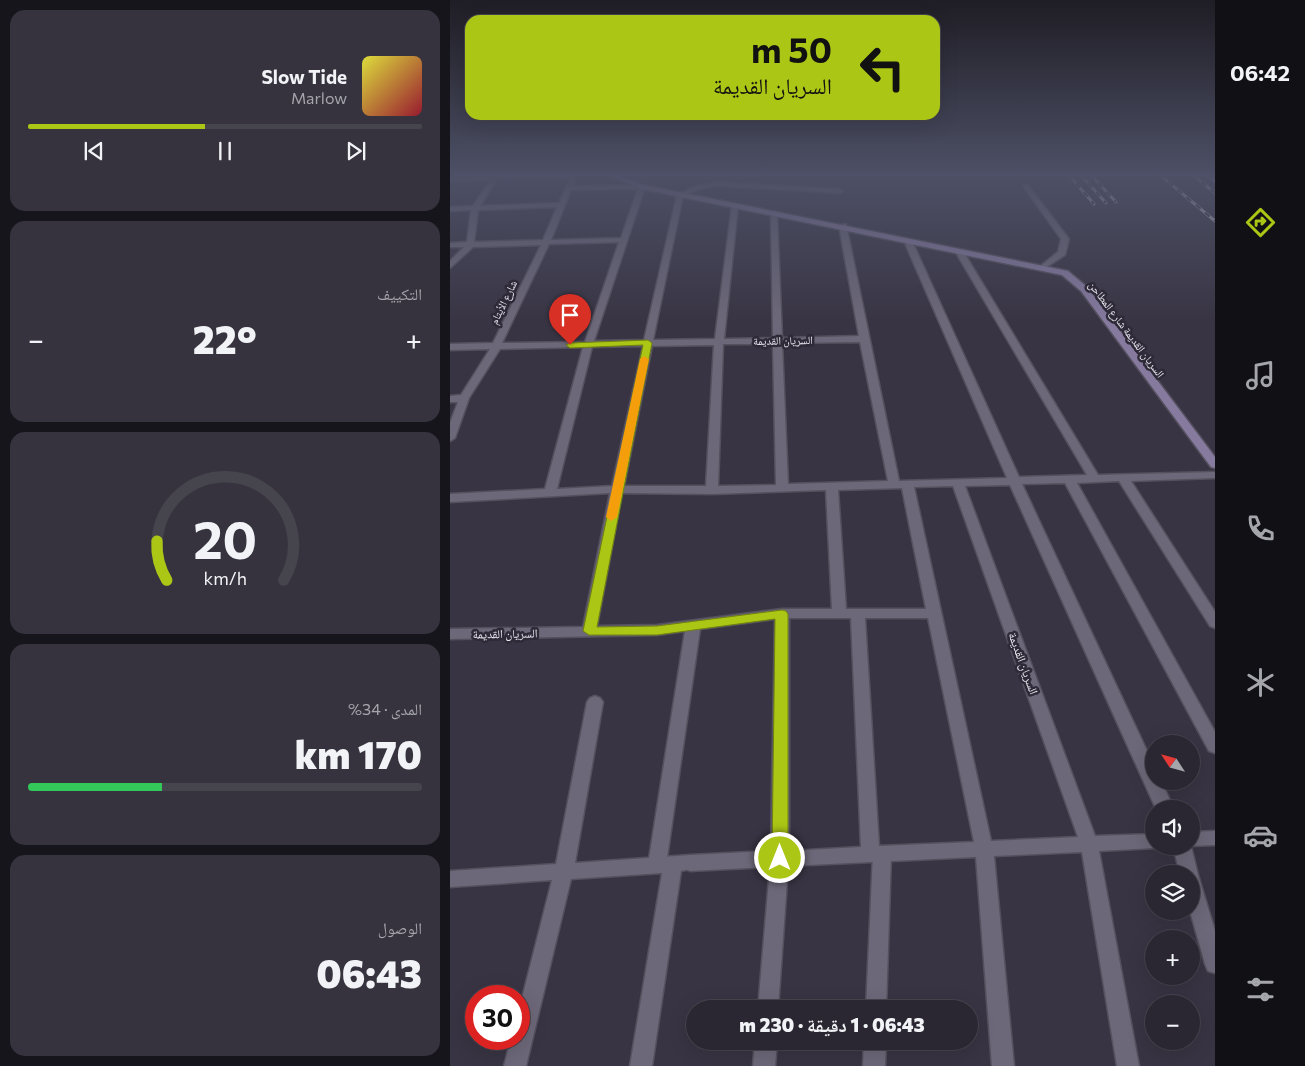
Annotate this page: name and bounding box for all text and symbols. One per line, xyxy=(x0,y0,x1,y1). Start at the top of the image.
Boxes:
text: 50 m xyxy=(751,27,832,70)
icon: left xyxy=(850,35,915,100)
text: 06:42 xyxy=(1230,59,1290,86)
text: Slow Tide xyxy=(261,65,347,88)
text: السريان القديمة xyxy=(713,72,832,99)
text: Marlow xyxy=(291,88,347,107)
icon: previous xyxy=(80,137,108,165)
icon: pause xyxy=(211,137,239,165)
icon: next xyxy=(342,137,370,165)
icon: directions xyxy=(1243,205,1278,240)
street label: شارع الأيتام xyxy=(487,278,520,327)
street label: السريان القديمة شارع المطاحن xyxy=(1086,278,1167,380)
text: التكييف xyxy=(377,284,422,303)
pin xyxy=(549,294,591,345)
icon: arrive xyxy=(556,301,584,329)
text: 22° xyxy=(193,315,257,362)
text: − xyxy=(28,322,44,356)
text: + xyxy=(406,322,422,356)
street label: السريان القديمة xyxy=(753,333,813,348)
icon: music xyxy=(1243,358,1278,393)
text: 20 xyxy=(193,506,257,570)
icon: phone xyxy=(1243,511,1278,546)
text: km/h xyxy=(203,567,247,589)
street label: السريان القديمة xyxy=(472,625,538,642)
street label: السريان القديمة xyxy=(1005,630,1042,696)
icon: climate xyxy=(1243,665,1278,700)
text: المدى · 34% xyxy=(348,699,422,718)
text: 170 km xyxy=(295,730,422,777)
north arrow xyxy=(1145,735,1200,790)
map controls xyxy=(1145,735,1200,1050)
button: sound xyxy=(1145,800,1200,855)
icon: car xyxy=(1243,818,1278,853)
position arrow xyxy=(753,831,805,883)
button: layers xyxy=(1145,865,1200,920)
text: الوصول xyxy=(378,918,422,937)
button: + xyxy=(1145,930,1200,985)
text: 06:43 xyxy=(316,949,422,996)
icon: filters xyxy=(1243,972,1278,1007)
speed limit sign: 30 xyxy=(465,985,530,1050)
button: − xyxy=(1145,995,1200,1050)
text: 06:43 · 1 دقيقة · 230 m xyxy=(739,1013,925,1036)

